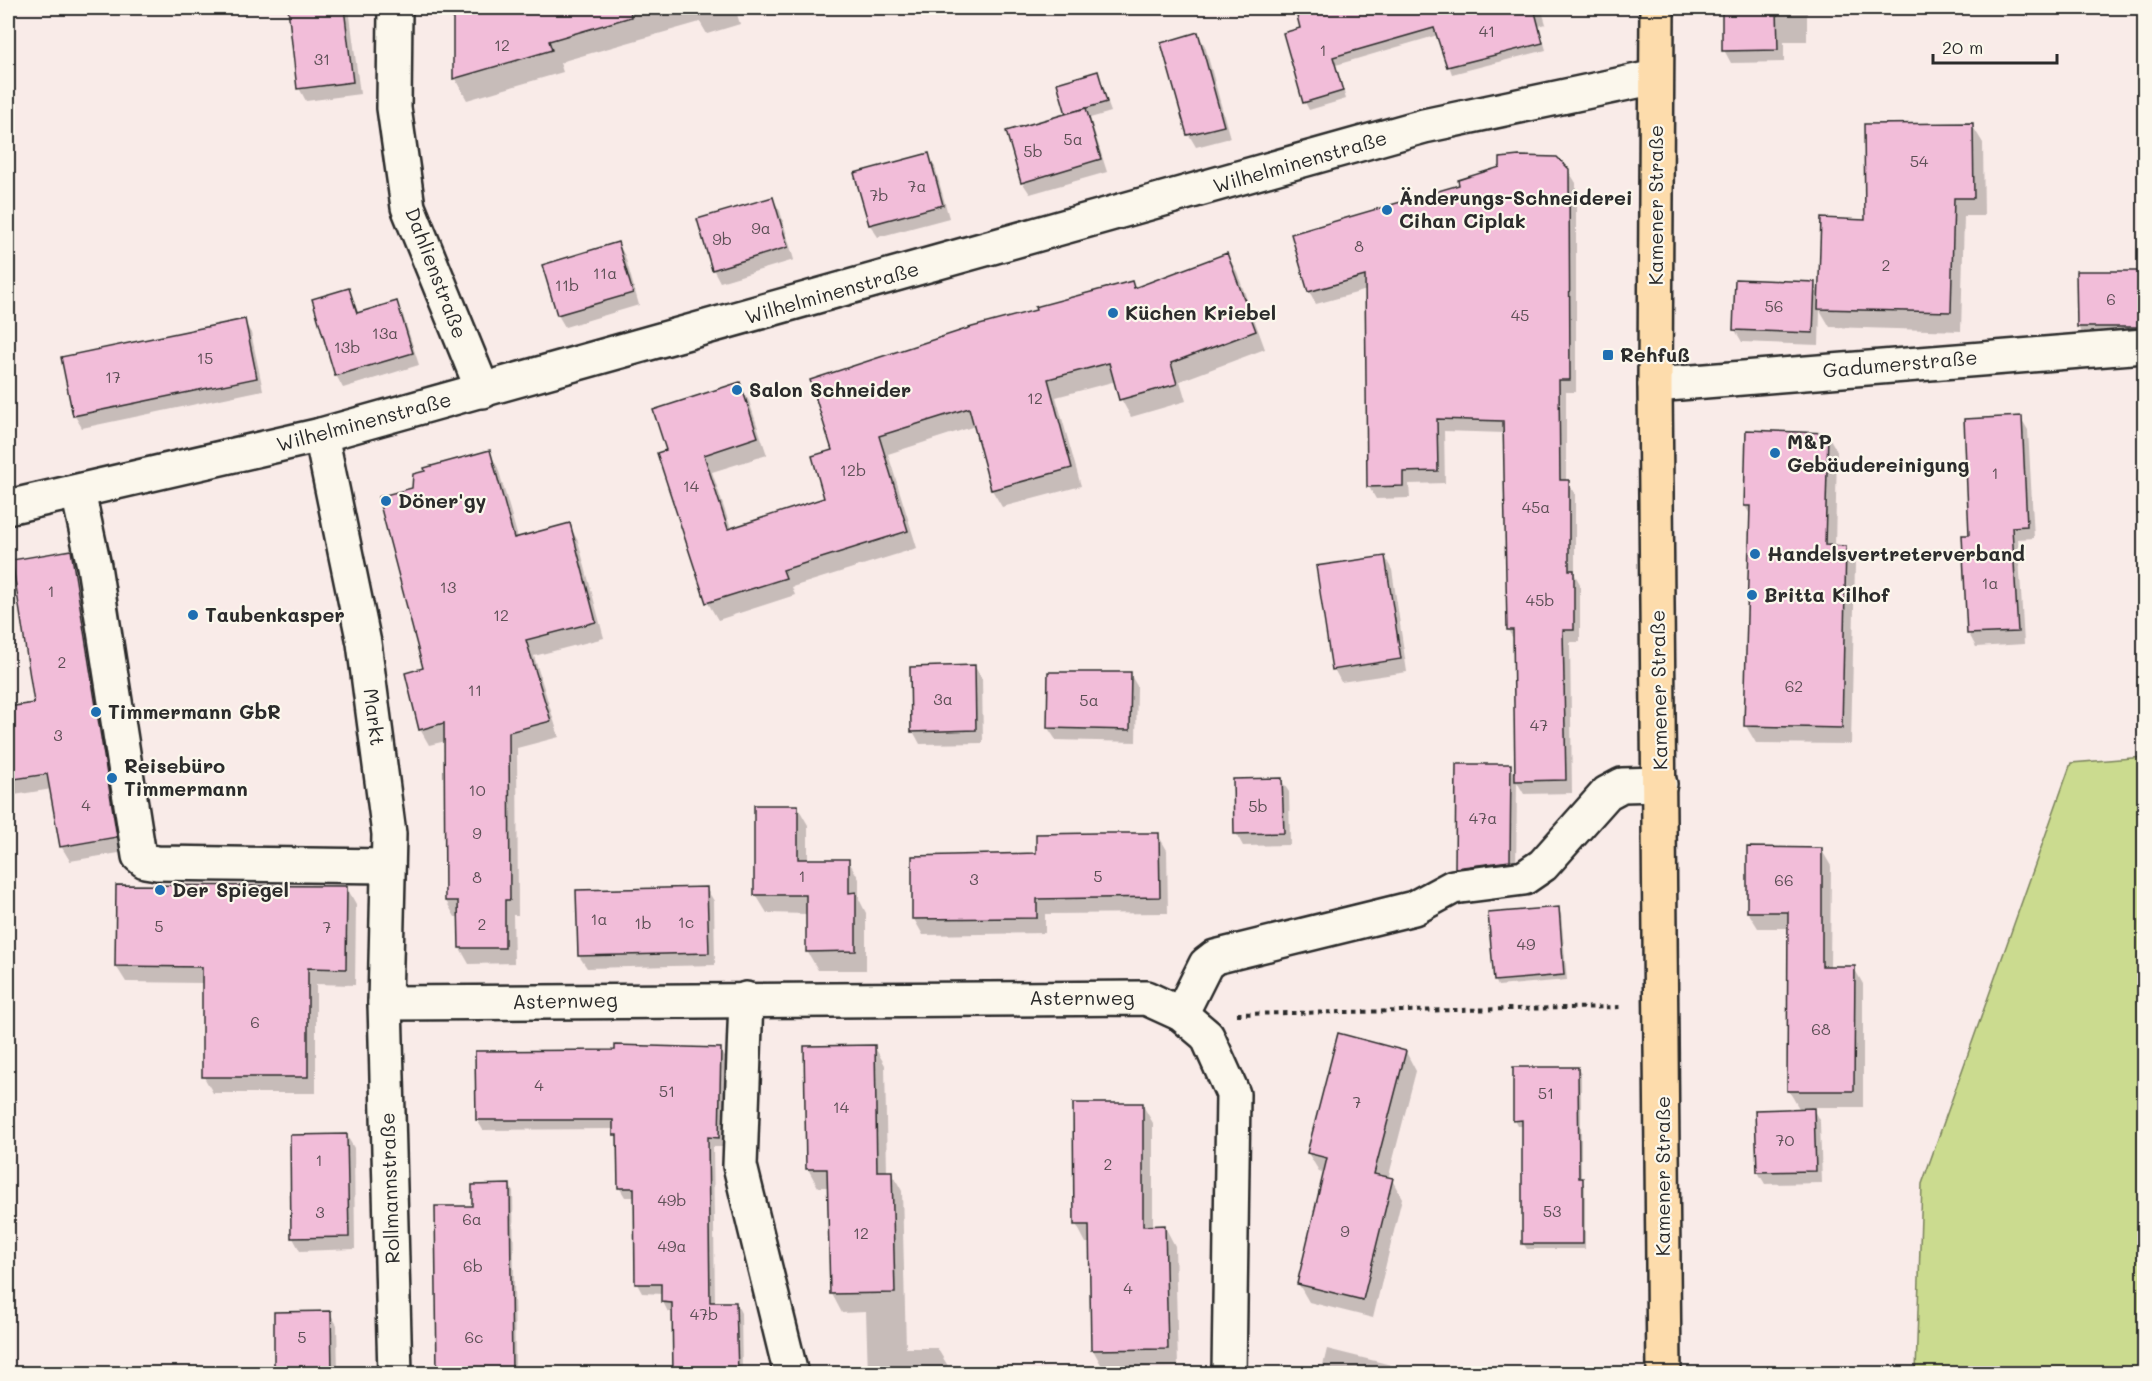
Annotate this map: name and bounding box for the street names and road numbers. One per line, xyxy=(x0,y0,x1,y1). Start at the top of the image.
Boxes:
street label: Wilhelminenstraße xyxy=(1210,124,1390,198)
street label: Kamener Straße xyxy=(1642,125,1668,285)
street label: Dahlienstraße xyxy=(400,203,474,342)
street label: Wilhelminenstraße xyxy=(742,255,922,329)
street label: Gadumerstraße xyxy=(1821,343,1978,383)
street label: Wilhelminenstraße xyxy=(273,385,454,457)
street label: Kamener Straße xyxy=(1644,610,1672,770)
street label: Markt xyxy=(359,687,391,747)
street label: Asternweg xyxy=(1029,984,1135,1010)
street label: Asternweg xyxy=(512,986,618,1014)
street label: Kamener Straße xyxy=(1649,1096,1675,1256)
street label: Rollmannstraße xyxy=(373,1112,405,1264)

